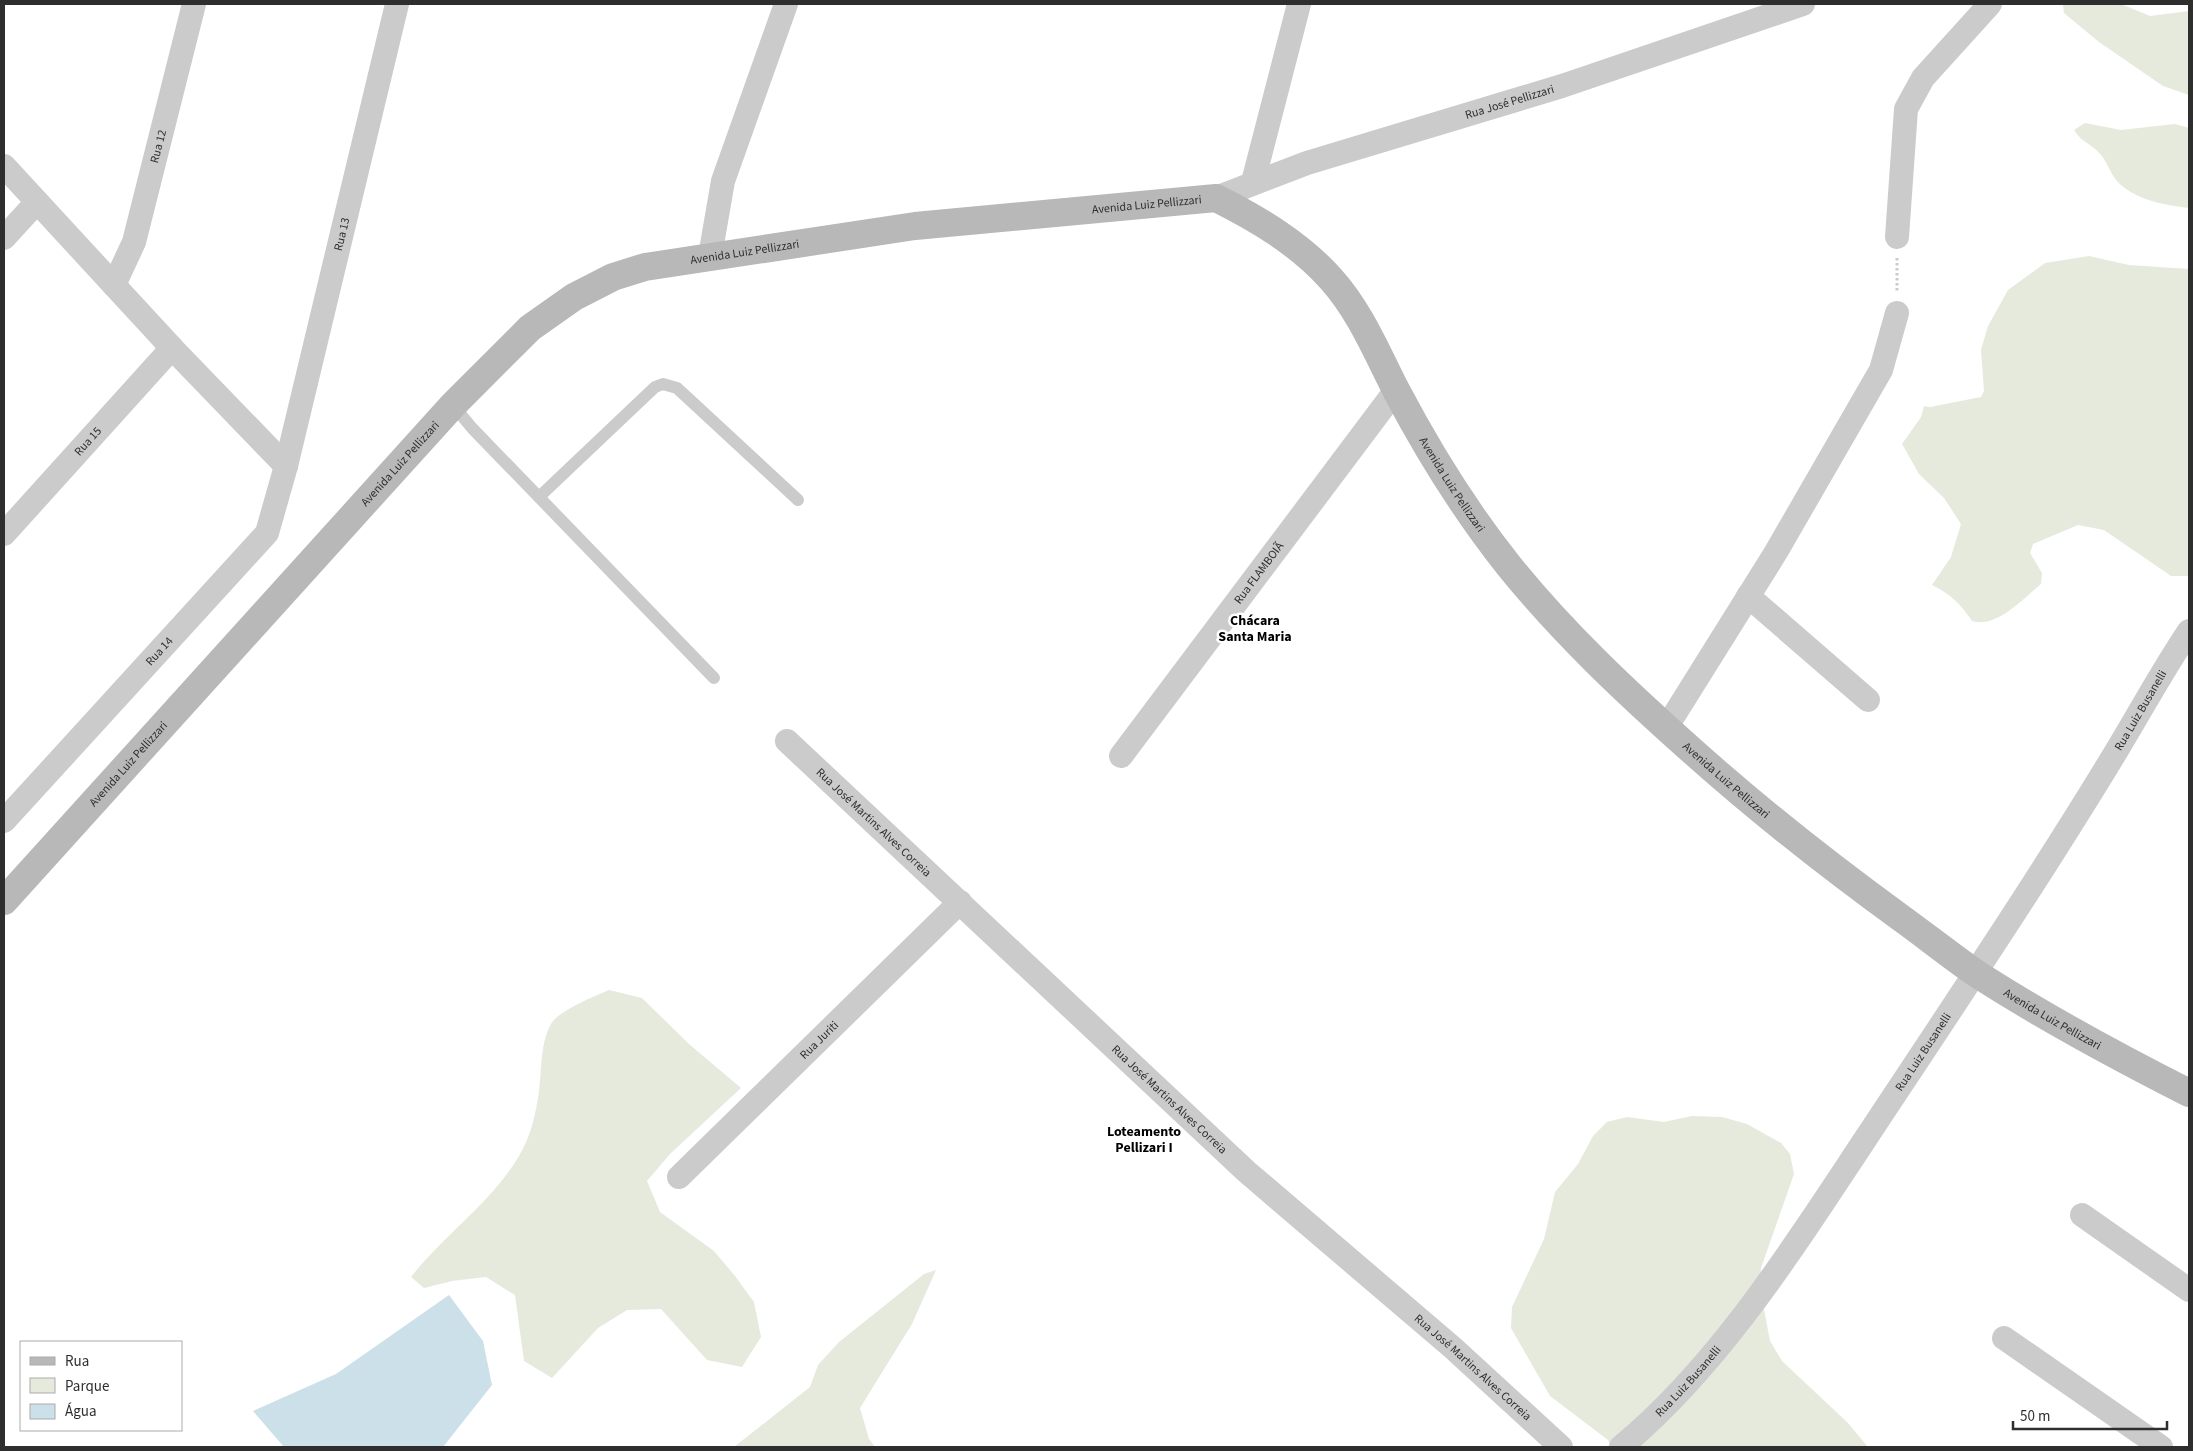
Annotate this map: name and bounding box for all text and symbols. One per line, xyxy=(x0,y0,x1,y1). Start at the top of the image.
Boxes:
street label: Rua José Pellizzari xyxy=(1463,80,1556,123)
street label: Rua 12 xyxy=(146,128,170,165)
street label: Avenida Luiz Pellizzari xyxy=(1091,191,1202,218)
street label: Rua 13 xyxy=(329,216,354,253)
street label: Avenida Luiz Pellizzari xyxy=(689,235,800,269)
street label: Avenida Luiz Pellizzari xyxy=(357,417,443,510)
street label: Rua 15 xyxy=(70,423,105,459)
street label: Avenida Luiz Pellizzari xyxy=(1415,434,1489,536)
street label: Rua FLAMBOIÃ xyxy=(1230,538,1288,607)
district label: Chácara Santa Maria xyxy=(1218,611,1292,647)
street label: Rua 14 xyxy=(141,633,177,669)
street label: Rua Luiz Busanelli xyxy=(2110,667,2171,754)
street label: Avenida Luiz Pellizzari xyxy=(85,717,171,810)
street label: Avenida Luiz Pellizzari xyxy=(1679,738,1774,822)
street label: Rua José Martins Alves Correia xyxy=(812,764,935,881)
street label: Avenida Luiz Pellizzari xyxy=(2000,984,2104,1054)
street label: Rua Luiz Busanelli xyxy=(1891,1009,1955,1095)
street label: Rua Juriti xyxy=(796,1017,842,1063)
street label: Rua José Martins Alves Correia xyxy=(1108,1041,1231,1158)
district label: Loteamento Pellizari I xyxy=(1107,1122,1181,1158)
street label: Rua José Martins Alves Correia xyxy=(1411,1310,1535,1425)
legend xyxy=(20,1341,182,1431)
street label: Rua Luiz Busanelli xyxy=(1651,1342,1725,1421)
text: Rua xyxy=(65,1351,89,1372)
text: Parque xyxy=(65,1376,109,1397)
scale bar xyxy=(2013,1398,2167,1430)
text: Água xyxy=(65,1401,96,1422)
text: 50 m xyxy=(2020,1406,2050,1427)

